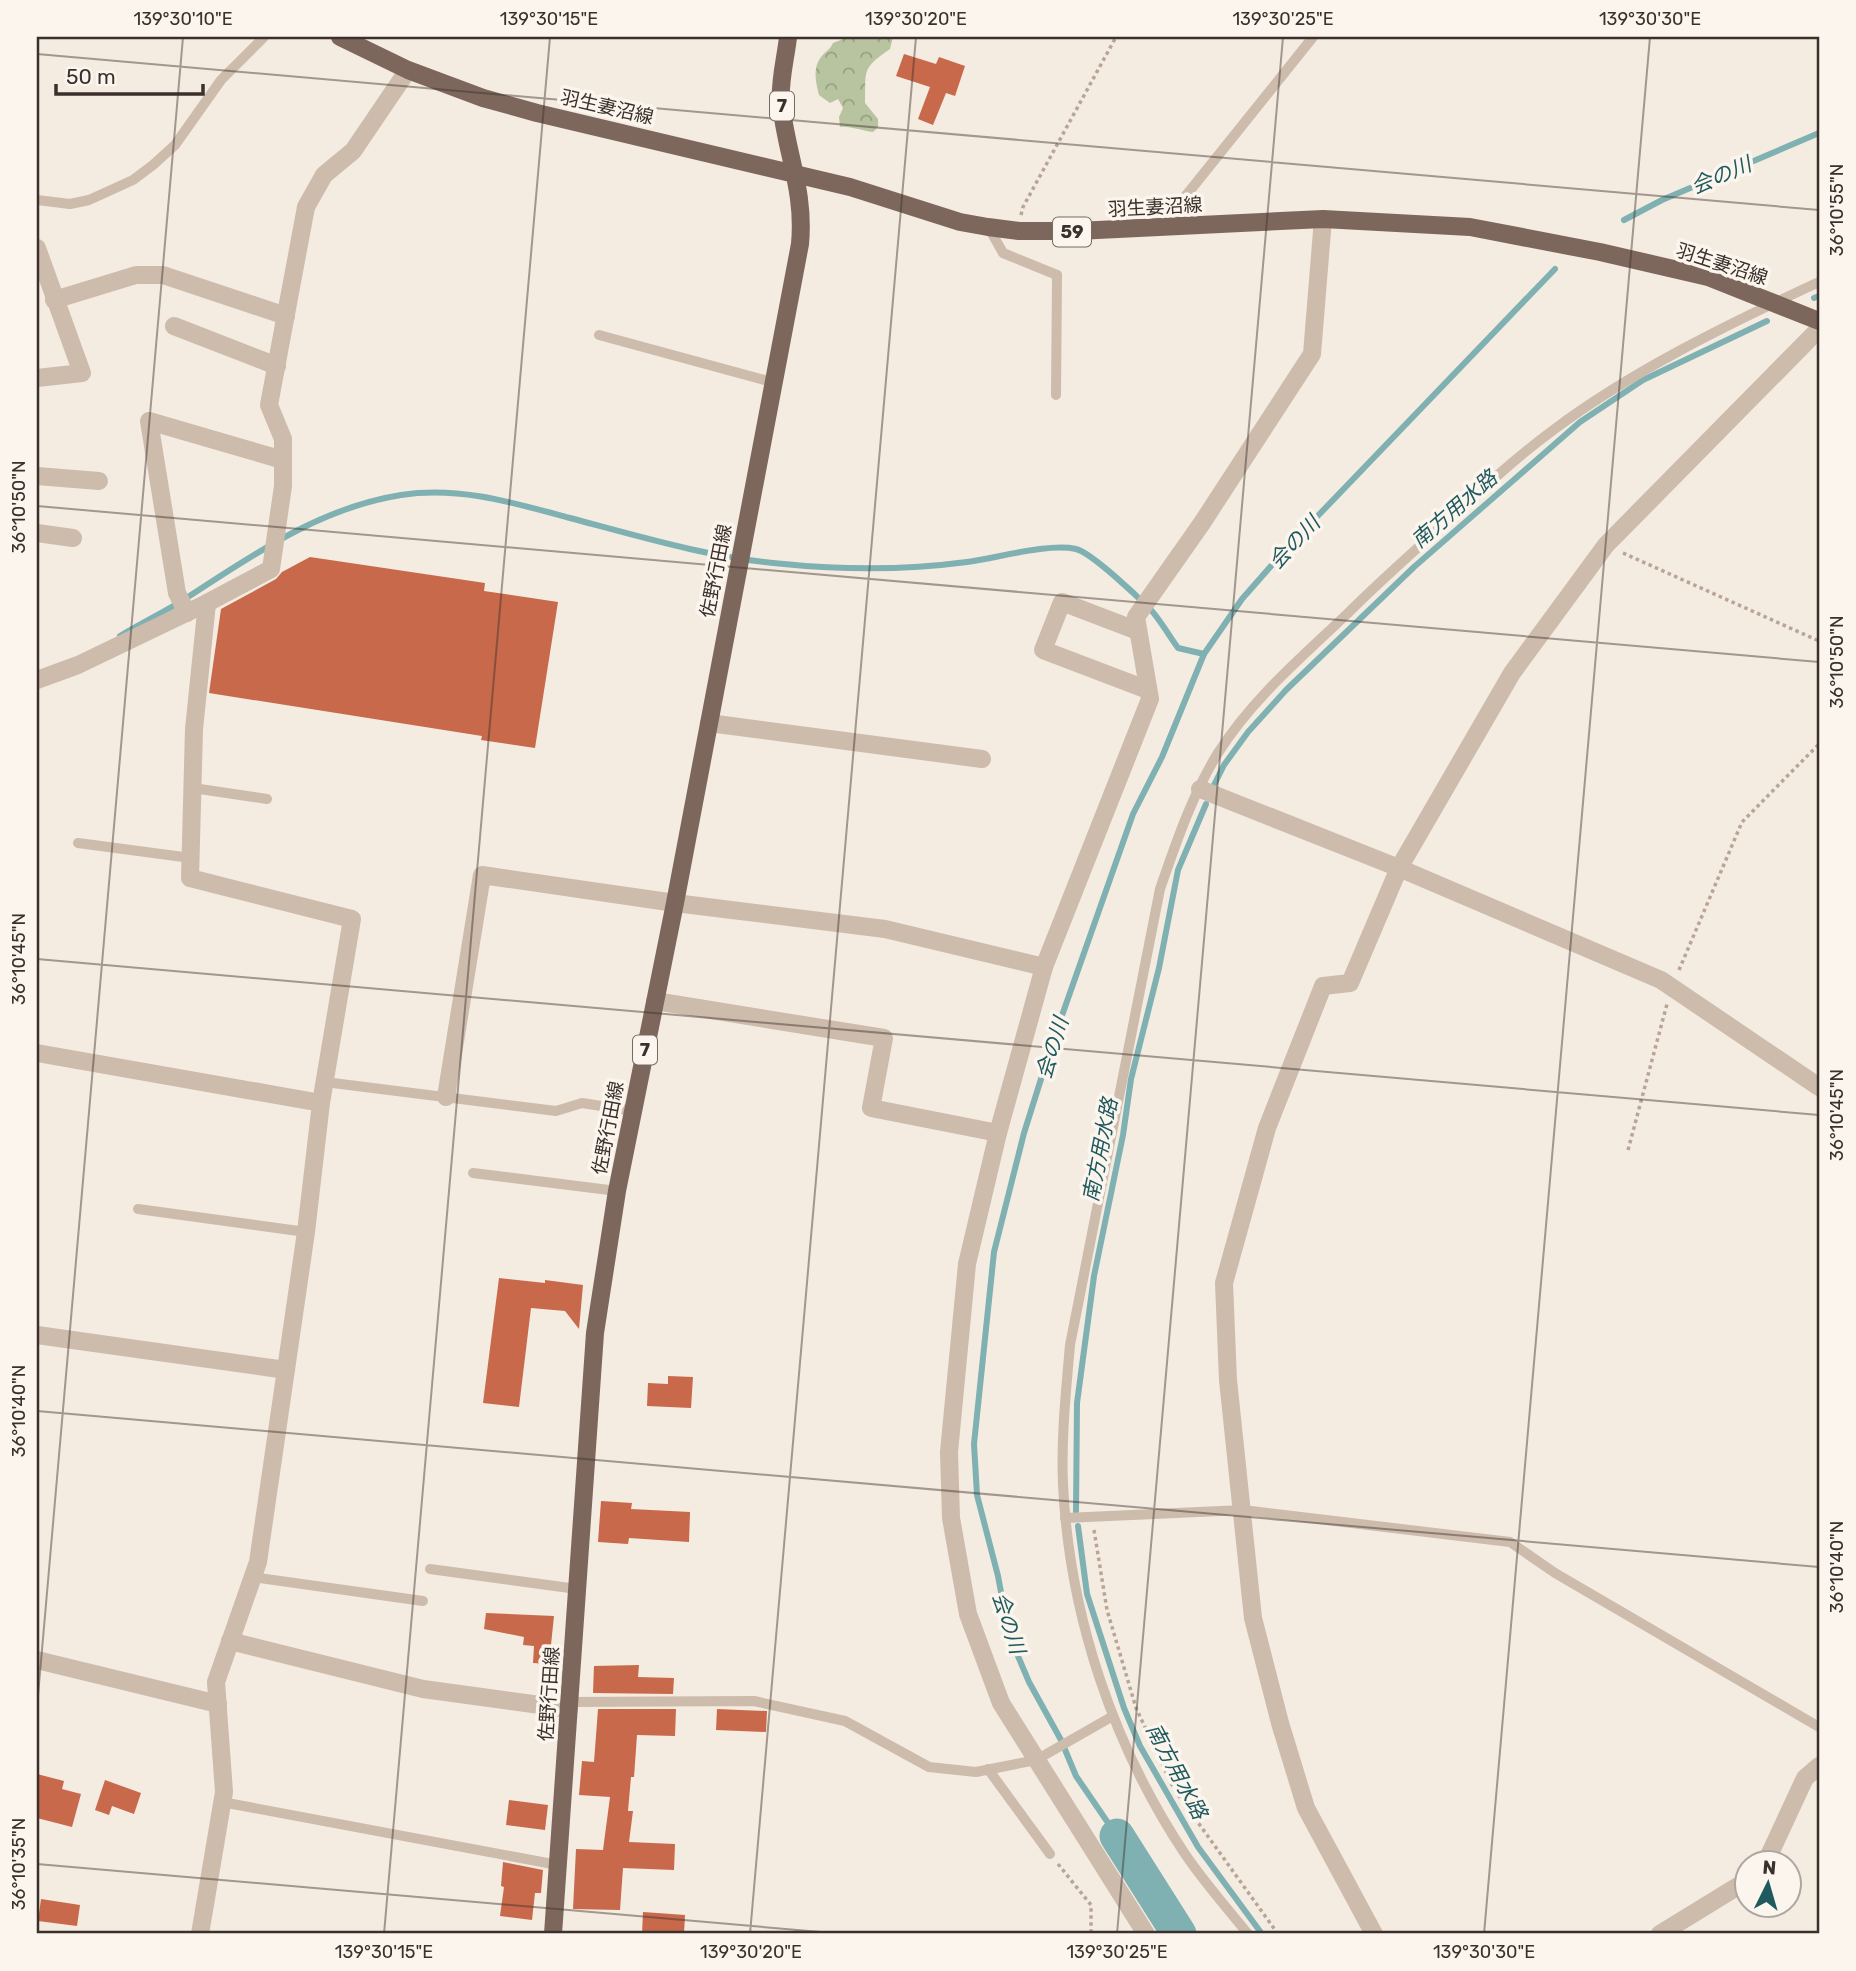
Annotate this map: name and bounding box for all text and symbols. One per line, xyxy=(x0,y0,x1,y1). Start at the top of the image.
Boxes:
text: 139°30'10"E xyxy=(133,8,233,30)
text: 139°30'15"E xyxy=(500,8,598,30)
text: 139°30'20"E xyxy=(865,8,967,30)
text: 139°30'25"E xyxy=(1232,8,1334,30)
text: 139°30'30"E xyxy=(1599,8,1701,30)
scale bar xyxy=(56,52,203,96)
text: 50 m xyxy=(66,64,116,89)
street label: 羽生妻沼線 xyxy=(558,85,656,129)
road number: 7 xyxy=(770,92,794,120)
water label: 会の川 xyxy=(1687,150,1757,199)
text: 36°10'55"N xyxy=(1826,164,1848,256)
street label: 羽生妻沼線 xyxy=(1107,193,1203,221)
road number: 59 xyxy=(1053,218,1091,246)
street label: 羽生妻沼線 xyxy=(1673,238,1771,290)
text: 36°10'50"N xyxy=(8,460,30,554)
water label: 南方用水路 xyxy=(1406,464,1503,553)
water label: 会の川 xyxy=(1263,509,1326,574)
street label: 佐野行田線 xyxy=(696,522,736,620)
text: 36°10'50"N xyxy=(1826,615,1848,709)
text: 36°10'45"N xyxy=(8,913,30,1005)
water label: 会の川 xyxy=(1031,1012,1074,1082)
road number: 7 xyxy=(633,1036,657,1064)
text: 36°10'45"N xyxy=(1826,1069,1848,1161)
street label: 佐野行田線 xyxy=(588,1079,628,1177)
water label: 南方用水路 xyxy=(1078,1094,1123,1204)
text: 36°10'40"N xyxy=(8,1365,30,1457)
text: 36°10'40"N xyxy=(1826,1521,1848,1613)
water label: 会の川 xyxy=(987,1589,1031,1659)
street label: 佐野行田線 xyxy=(534,1646,564,1742)
water label: 南方用水路 xyxy=(1141,1719,1214,1825)
text: 36°10'35"N xyxy=(8,1818,30,1910)
north arrow xyxy=(1734,1848,1804,1918)
text: N xyxy=(1762,1856,1777,1880)
text: 139°30'15"E xyxy=(335,1941,433,1963)
text: 139°30'20"E xyxy=(700,1941,802,1963)
text: 139°30'25"E xyxy=(1066,1941,1168,1963)
text: 139°30'30"E xyxy=(1433,1941,1535,1963)

